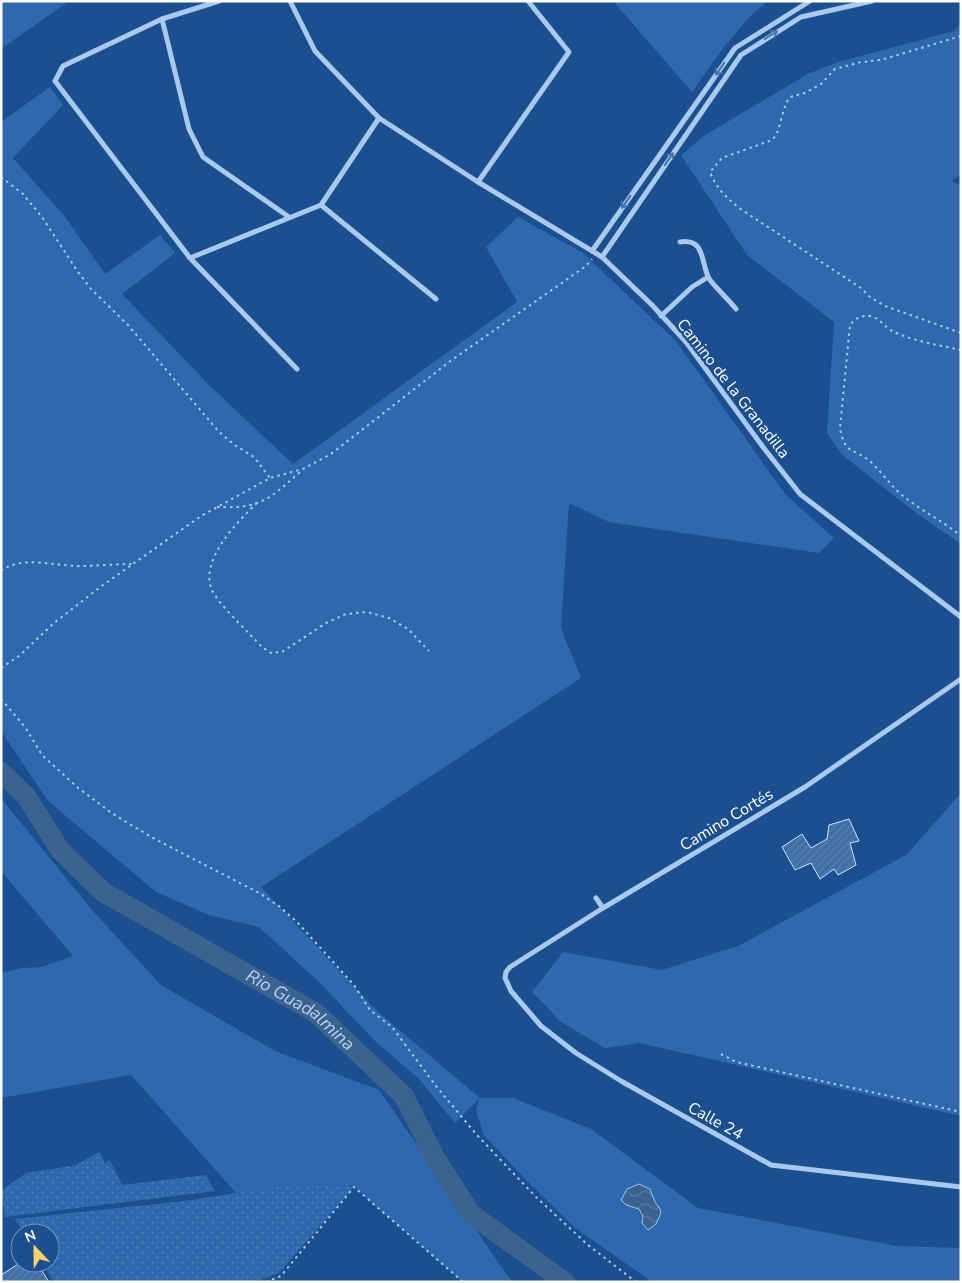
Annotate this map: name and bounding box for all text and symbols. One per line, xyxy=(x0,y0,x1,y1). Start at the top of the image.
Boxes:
one-way arrow xyxy=(764,30,778,40)
one-way arrow xyxy=(715,62,725,76)
one-way arrow xyxy=(664,152,674,166)
one-way arrow xyxy=(621,195,631,209)
street label: Camino de la Granadilla xyxy=(672,314,795,463)
street label: Camino Cortés xyxy=(676,783,777,856)
water label: Rio Guadalmina xyxy=(242,964,360,1056)
street label: Calle 24 xyxy=(684,1097,748,1145)
north arrow xyxy=(10,1223,60,1273)
text: N xyxy=(22,1226,39,1247)

